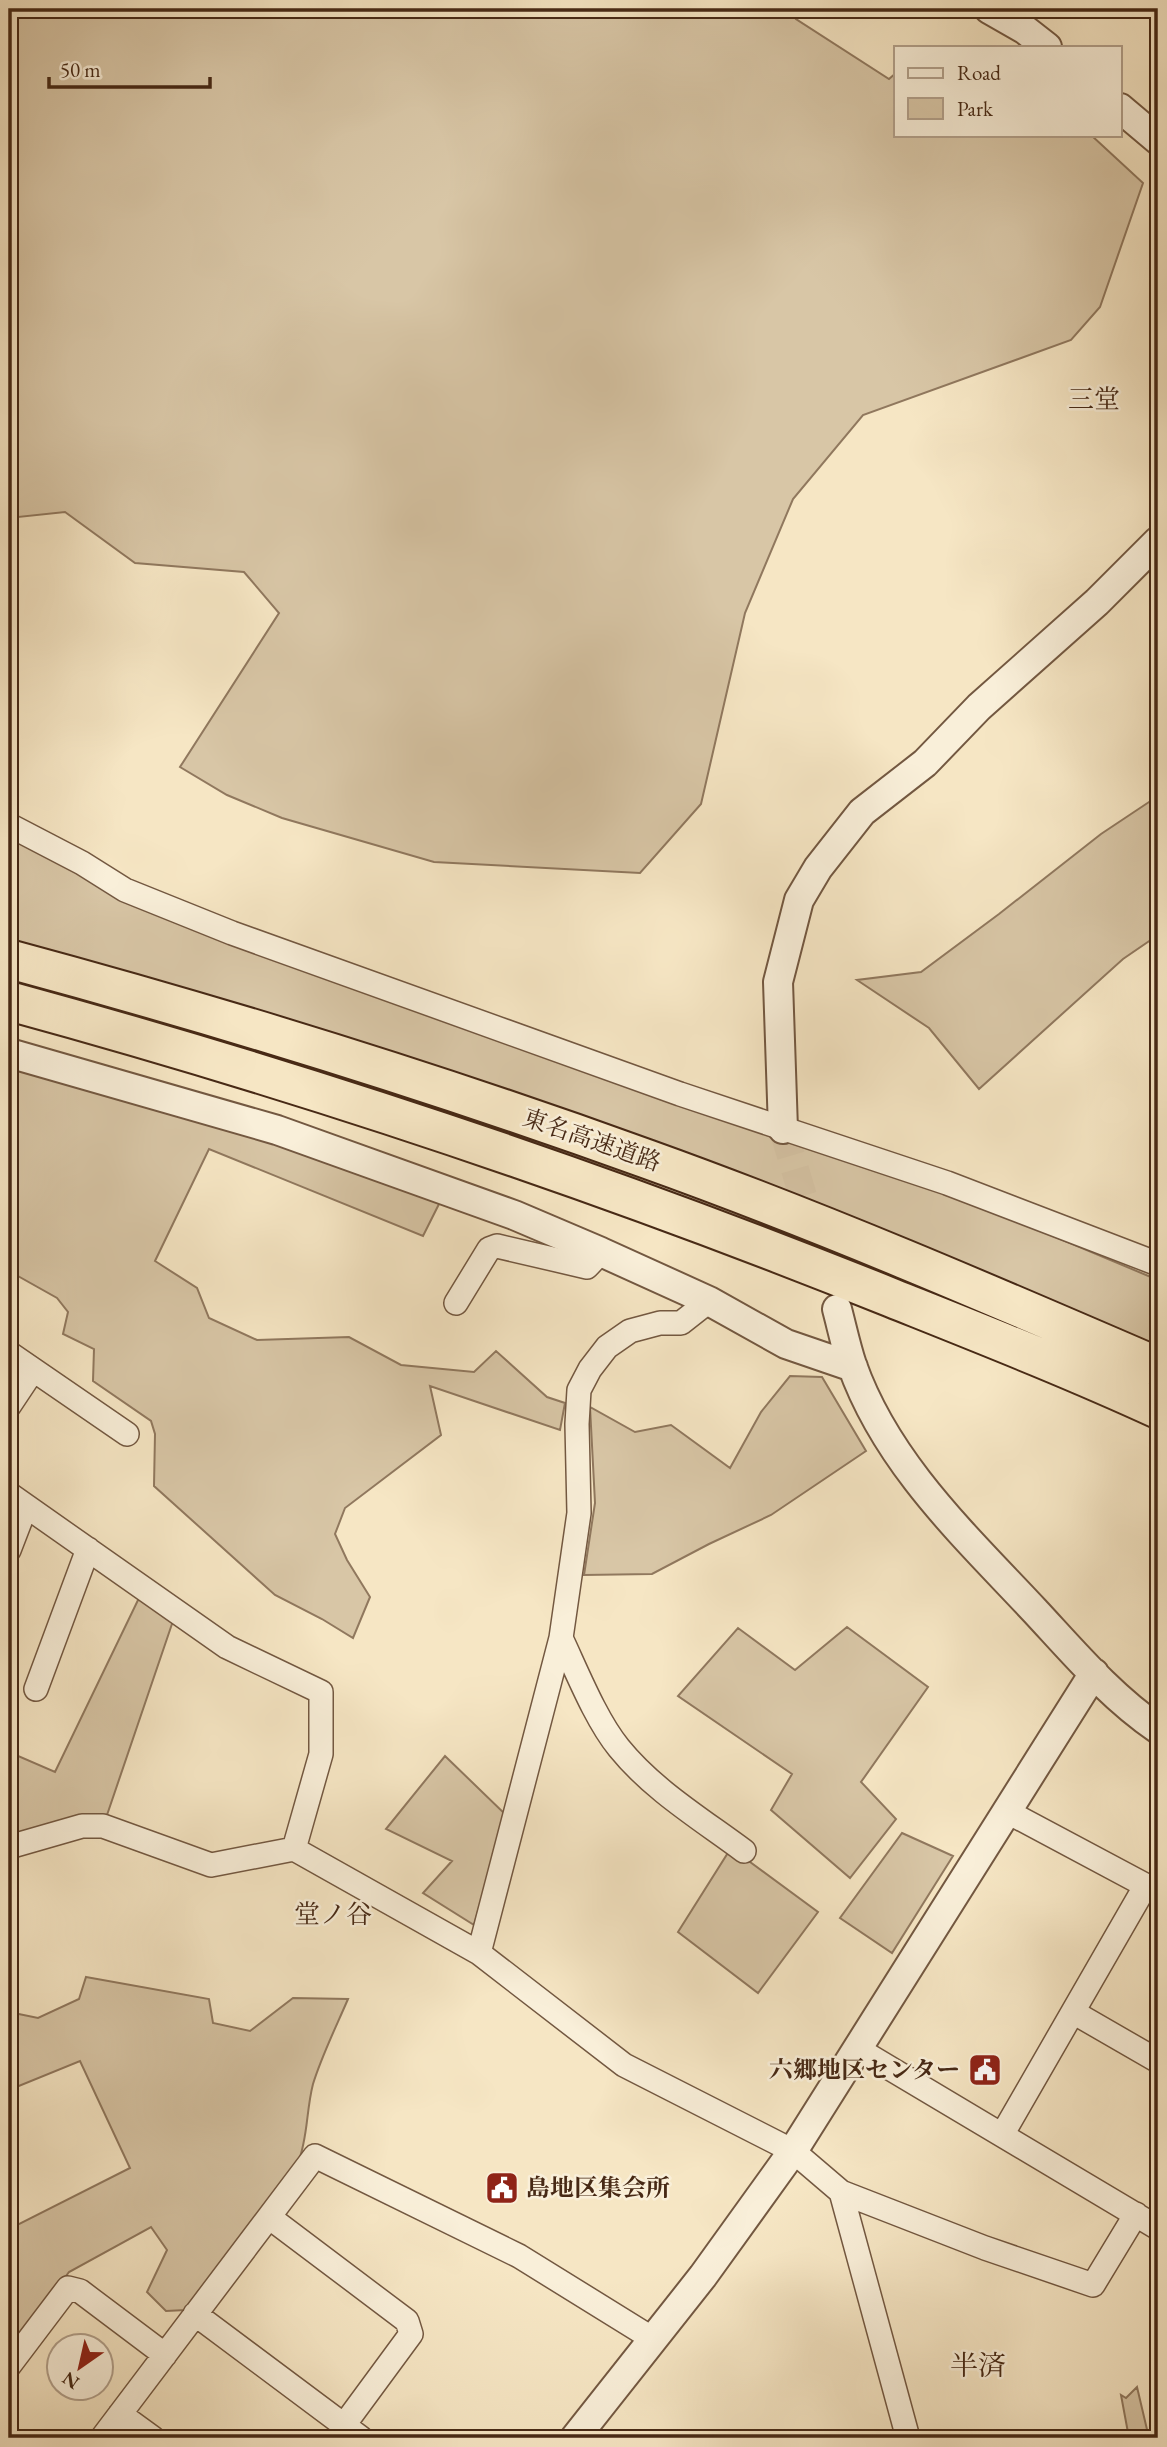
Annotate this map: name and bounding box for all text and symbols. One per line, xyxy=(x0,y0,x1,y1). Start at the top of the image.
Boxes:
scale bar xyxy=(49,46,210,90)
legend xyxy=(894,46,1122,136)
text: 50 m xyxy=(60,56,101,83)
text: Road xyxy=(957,59,1001,86)
text: Park xyxy=(957,95,994,122)
district label: 三堂 xyxy=(1068,382,1120,416)
street label: 東名高速道路 xyxy=(519,1101,665,1178)
district label: 堂ノ谷 xyxy=(294,1897,372,1931)
public building icon: 六郷地区センター xyxy=(966,2051,1004,2089)
place label: 六郷地区センター xyxy=(769,2054,960,2085)
public building icon: 島地区集会所 xyxy=(483,2169,521,2207)
place label: 島地区集会所 xyxy=(526,2172,670,2203)
north arrow xyxy=(46,2332,116,2402)
district label: 半済 xyxy=(950,2347,1006,2383)
text: N xyxy=(57,2366,84,2395)

